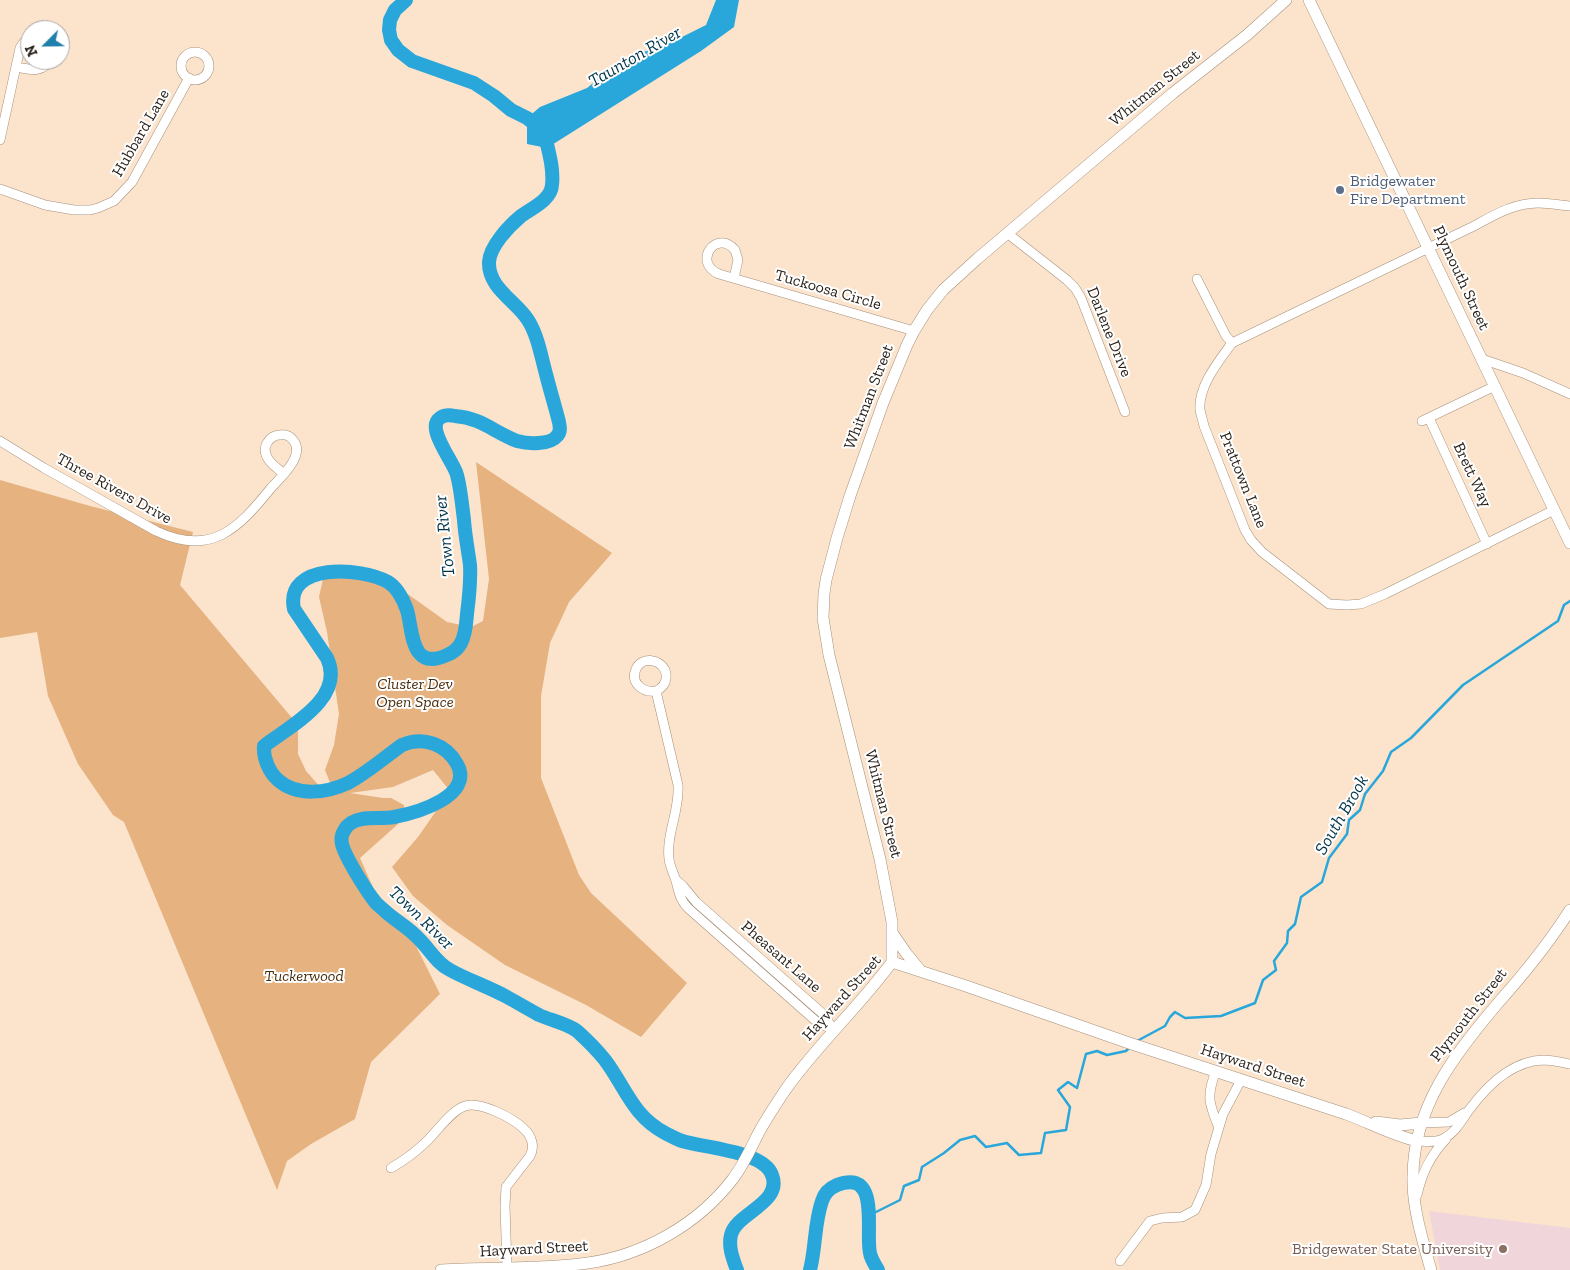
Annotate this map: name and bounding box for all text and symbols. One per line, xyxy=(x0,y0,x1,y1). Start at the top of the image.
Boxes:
north arrow xyxy=(20,20,70,70)
water label: Taunton River xyxy=(585,22,685,92)
text: N xyxy=(22,42,42,59)
street label: Whitman Street xyxy=(1106,46,1204,130)
street label: Hubbard Lane xyxy=(108,86,174,180)
place label: Bridgewater Fire Department xyxy=(1350,171,1466,209)
marker: Bridgewater Fire Department xyxy=(1334,184,1346,196)
street label: Plymouth Street xyxy=(1428,223,1494,333)
street label: Tuckoosa Circle xyxy=(773,266,883,314)
street label: Darlene Drive xyxy=(1082,284,1136,380)
street label: Whitman Street xyxy=(840,342,898,452)
street label: Prattown Lane xyxy=(1215,429,1271,531)
street label: Brett Way xyxy=(1449,440,1495,510)
street label: Three Rivers Drive xyxy=(53,449,175,529)
water label: Town River xyxy=(430,494,460,578)
park label: Cluster Dev Open Space xyxy=(376,674,454,712)
street label: Whitman Street xyxy=(860,748,906,860)
water label: South Brook xyxy=(1311,771,1373,859)
water label: Town River xyxy=(384,882,458,954)
street label: Pheasant Lane xyxy=(737,917,825,997)
street label: Hayward Street xyxy=(798,951,886,1045)
street label: Plymouth Street xyxy=(1427,965,1511,1065)
park label: Tuckerwood xyxy=(264,966,344,986)
street label: Hayward Street xyxy=(1198,1040,1308,1092)
street label: Hayward Street xyxy=(479,1237,589,1261)
place label: Bridgewater State University xyxy=(1292,1239,1493,1259)
marker: Bridgewater State University xyxy=(1497,1243,1509,1255)

